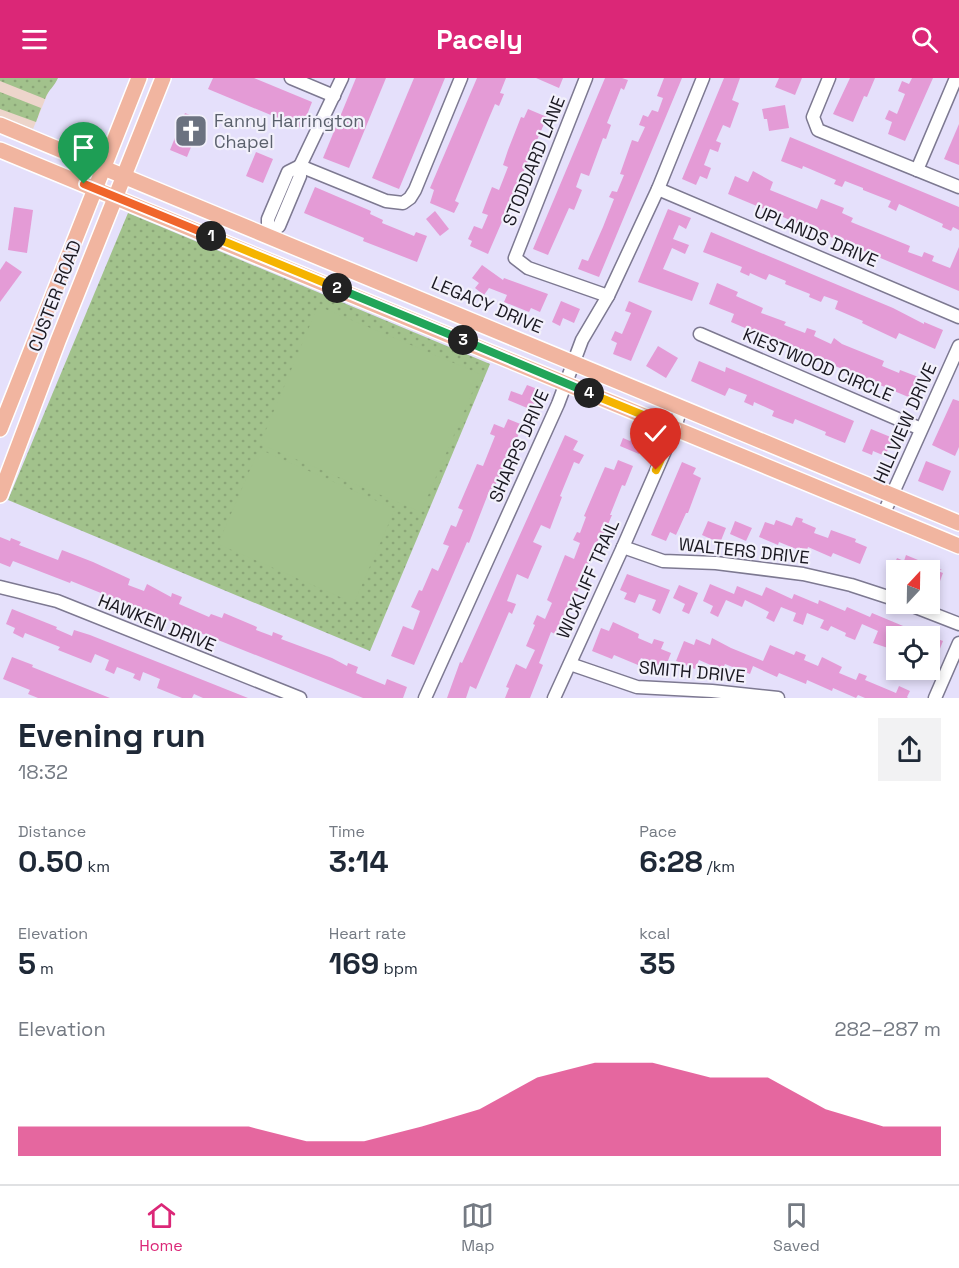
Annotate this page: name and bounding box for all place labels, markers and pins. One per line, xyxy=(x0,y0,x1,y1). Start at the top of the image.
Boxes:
place label: Fanny Harrington Chapel xyxy=(214,109,364,153)
church icon: Fanny Harrington Chapel xyxy=(173,113,209,149)
pin xyxy=(58,122,109,184)
pin: 1 xyxy=(196,221,226,251)
pin: 2 xyxy=(322,273,352,303)
pin: 3 xyxy=(448,325,478,355)
pin: 4 xyxy=(574,378,604,408)
pin xyxy=(630,408,681,470)

